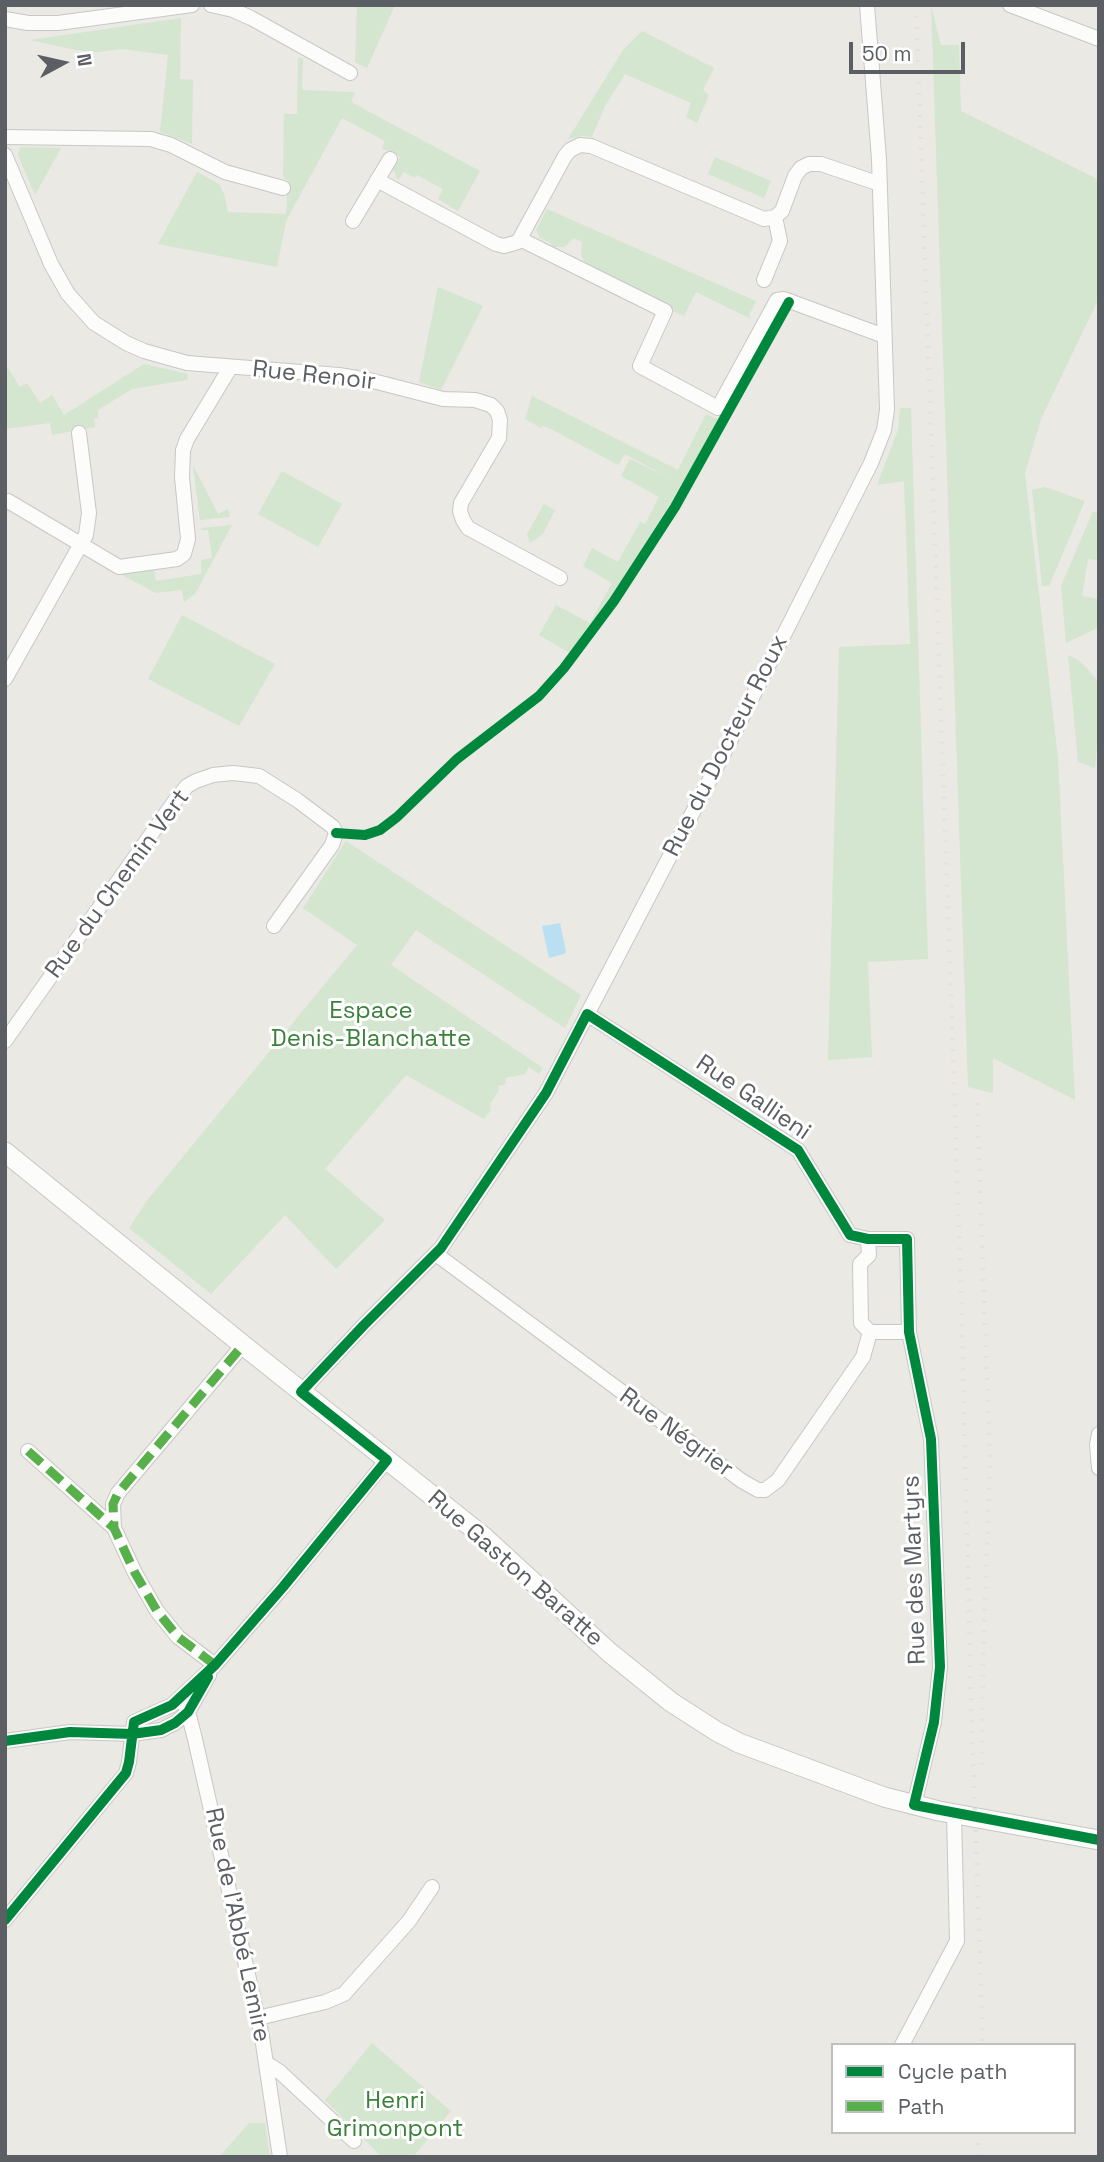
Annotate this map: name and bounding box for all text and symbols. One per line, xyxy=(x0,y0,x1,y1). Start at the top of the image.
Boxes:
north arrow xyxy=(28,28,98,98)
scale bar xyxy=(852,28,968,72)
text: 50 m xyxy=(862,40,912,67)
text: N xyxy=(71,52,98,68)
street label: Rue Renoir xyxy=(251,355,377,397)
street label: Rue du Docteur Roux xyxy=(658,630,794,862)
street label: Rue du Chemin Vert xyxy=(40,784,196,984)
park label: Espace Denis-Blanchatte xyxy=(271,997,471,1053)
street label: Rue Gallieni xyxy=(690,1049,816,1147)
street label: Rue Négrier xyxy=(613,1382,739,1484)
street label: Rue des Martyrs xyxy=(897,1475,933,1665)
street label: Rue Gaston Baratte xyxy=(421,1485,609,1653)
street label: Rue de l'Abbé Lemire xyxy=(198,1805,276,2045)
legend xyxy=(831,2043,1076,2134)
text: Cycle path xyxy=(898,2058,1007,2085)
park label: Henri Grimonpont xyxy=(327,2087,463,2143)
text: Path xyxy=(898,2093,944,2120)

